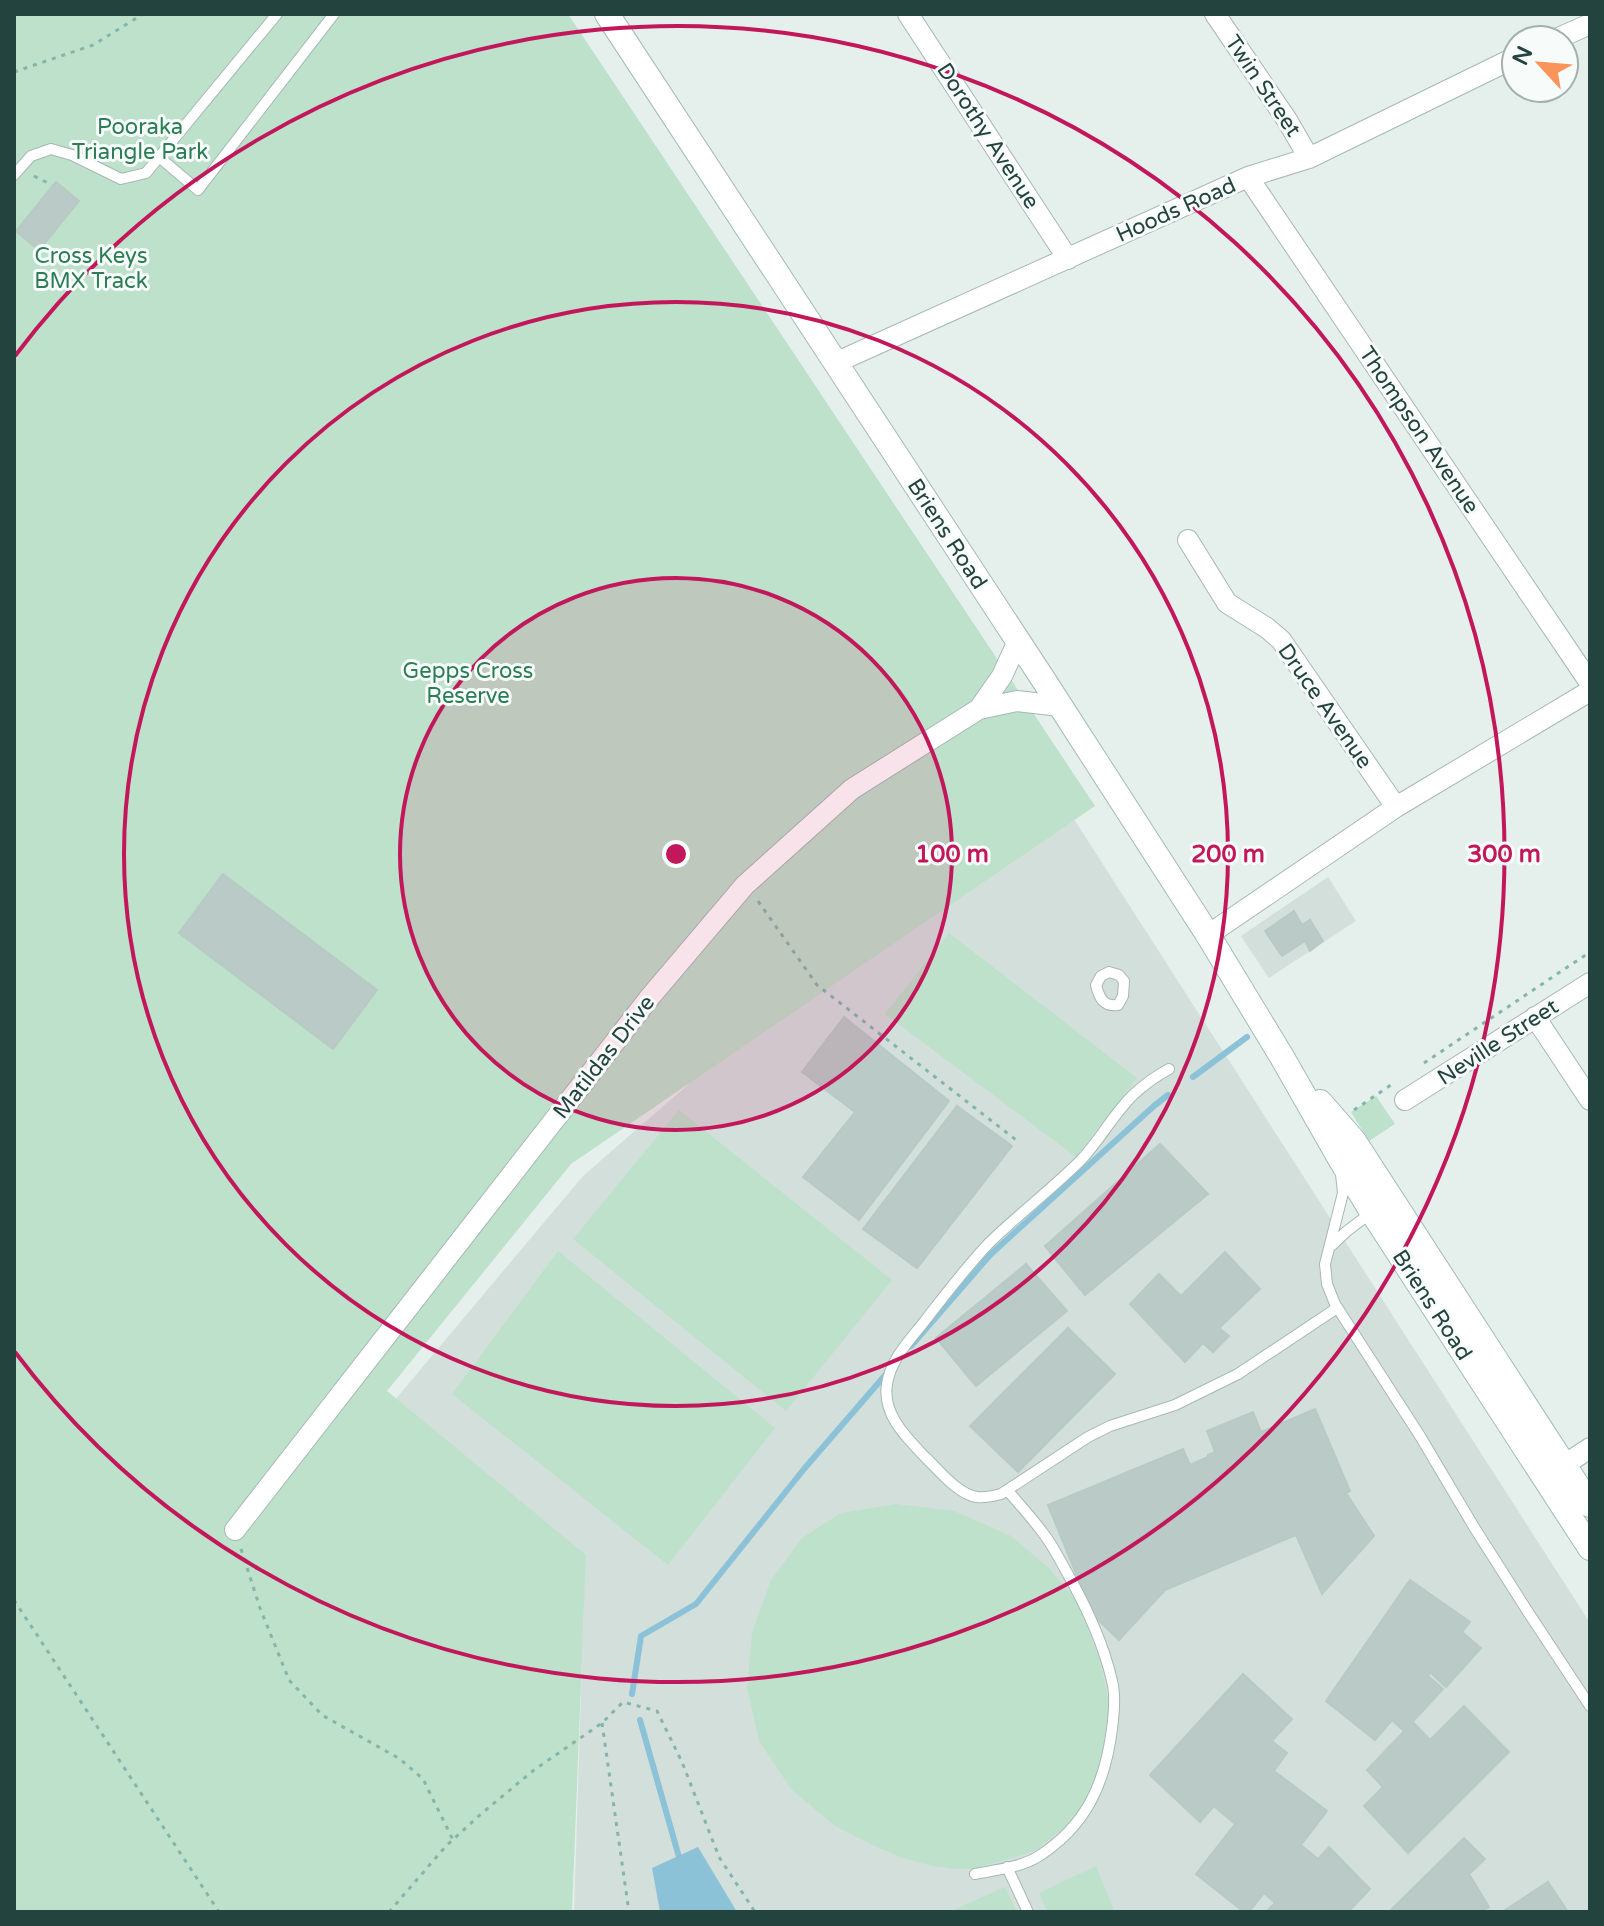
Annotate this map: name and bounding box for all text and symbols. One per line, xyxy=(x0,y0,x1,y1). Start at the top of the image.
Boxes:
north arrow xyxy=(1500,24,1580,104)
street label: Twin Street xyxy=(1220,30,1306,142)
text: N xyxy=(1507,42,1538,69)
street label: Dorothy Avenue xyxy=(931,58,1045,214)
park label: Pooraka Triangle Park xyxy=(72,114,208,165)
street label: Hoods Road xyxy=(1112,172,1240,248)
park label: Cross Keys BMX Track xyxy=(34,243,148,294)
street label: Thompson Avenue xyxy=(1353,342,1485,518)
street label: Briens Road xyxy=(902,474,992,594)
street label: Druce Avenue xyxy=(1272,638,1378,774)
park label: Gepps Cross Reserve xyxy=(403,658,533,709)
centre of rings xyxy=(662,840,690,868)
text: 100 m xyxy=(915,840,989,869)
text: 200 m xyxy=(1191,840,1265,869)
text: 300 m xyxy=(1467,840,1541,869)
street label: Matildas Drive xyxy=(548,990,660,1124)
street label: Neville Street xyxy=(1433,993,1563,1091)
street label: Briens Road xyxy=(1387,1245,1477,1365)

